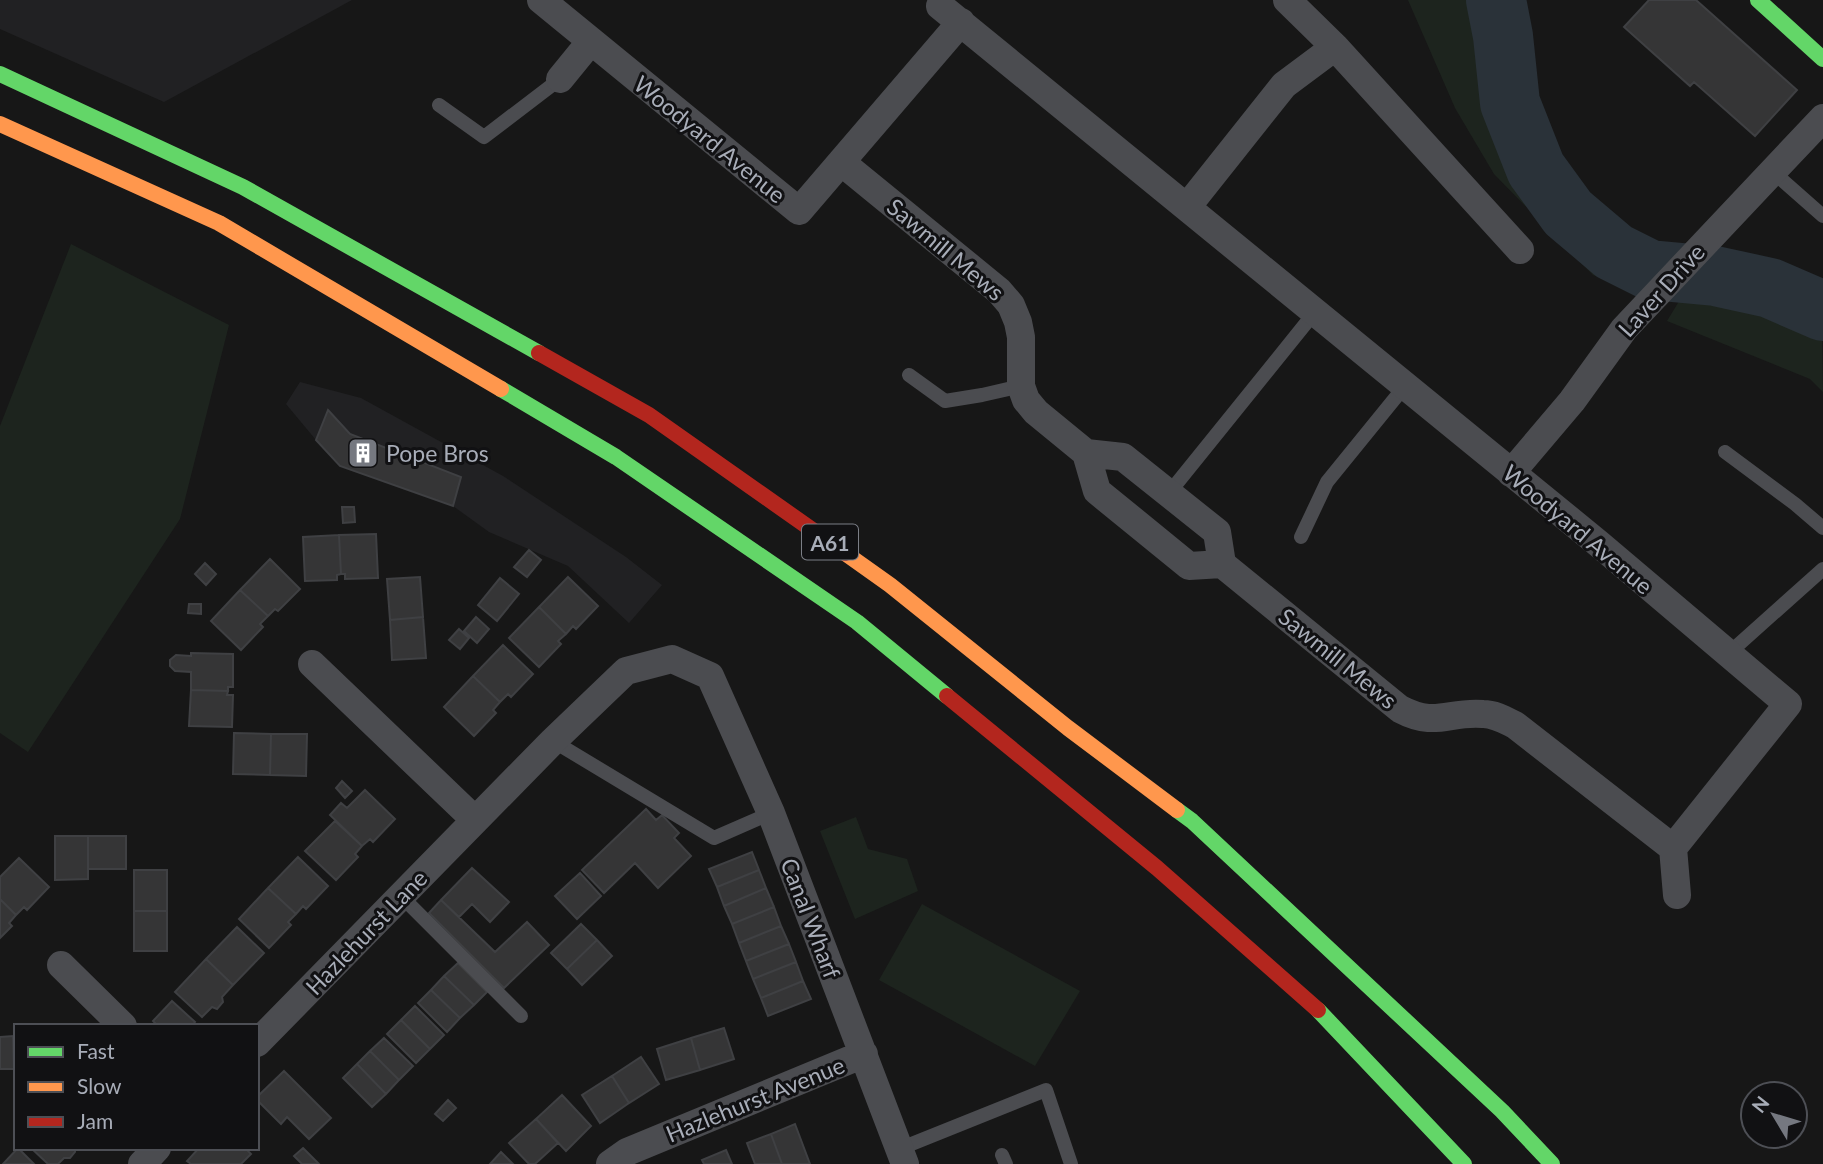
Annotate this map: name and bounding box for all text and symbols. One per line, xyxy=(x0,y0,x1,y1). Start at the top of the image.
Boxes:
street label: Woodyard Avenue xyxy=(629,69,791,209)
street label: Sawmill Mews xyxy=(882,192,1010,306)
street label: Laver Drive xyxy=(1612,238,1710,342)
building icon: Pope Bros xyxy=(346,436,380,470)
place label: Pope Bros xyxy=(386,439,489,467)
street label: Woodyard Avenue xyxy=(1498,458,1658,600)
road number: A61 xyxy=(802,524,858,560)
street label: Sawmill Mews xyxy=(1273,602,1403,714)
street label: Canal Wharf xyxy=(775,854,847,982)
street label: Hazlehurst Lane xyxy=(299,864,433,1000)
legend xyxy=(14,1024,259,1150)
text: Fast xyxy=(77,1038,115,1063)
street label: Hazlehurst Avenue xyxy=(662,1050,848,1148)
text: Slow xyxy=(77,1073,122,1098)
north arrow xyxy=(1739,1080,1809,1150)
text: N xyxy=(1747,1091,1774,1117)
text: Jam xyxy=(77,1108,113,1133)

